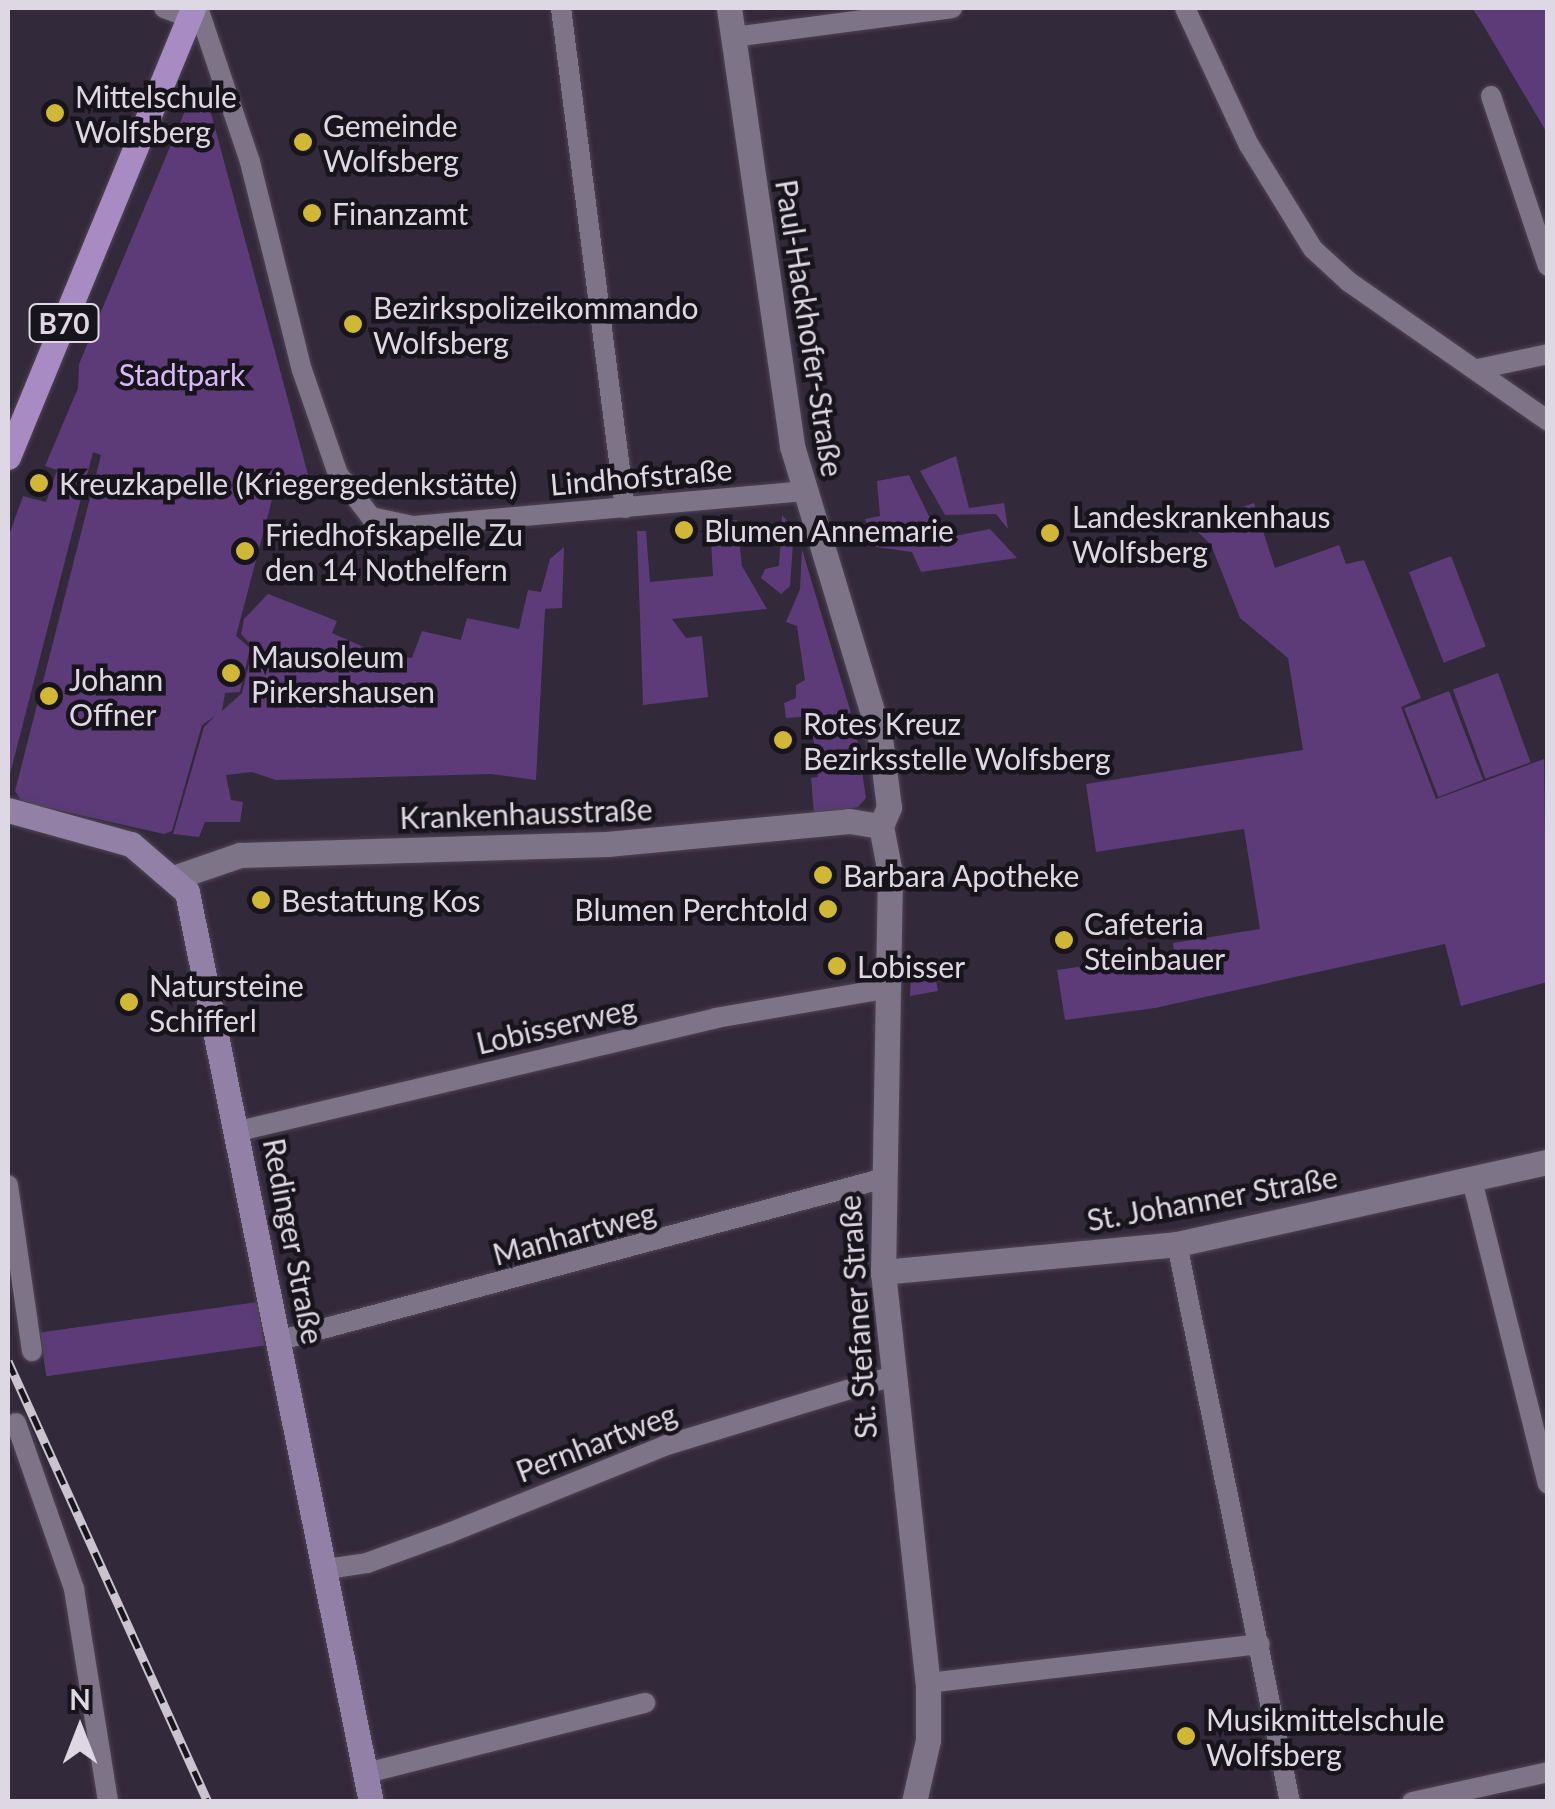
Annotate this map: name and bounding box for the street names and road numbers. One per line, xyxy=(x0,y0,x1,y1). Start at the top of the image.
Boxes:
street label: Paul-Hackhofer-Straße xyxy=(769,177,851,479)
road number: B70 xyxy=(27,300,102,346)
street label: Lindhofstraße xyxy=(548,450,734,502)
street label: Krankenhausstraße xyxy=(399,791,653,835)
street label: Lobisserweg xyxy=(473,989,639,1061)
street label: Redinger Straße xyxy=(256,1135,332,1347)
street label: St. Johanner Straße xyxy=(1083,1158,1341,1238)
street label: Manhartweg xyxy=(489,1194,659,1272)
street label: St. Stefaner Straße xyxy=(831,1194,883,1440)
street label: Pernhartweg xyxy=(511,1395,681,1489)

